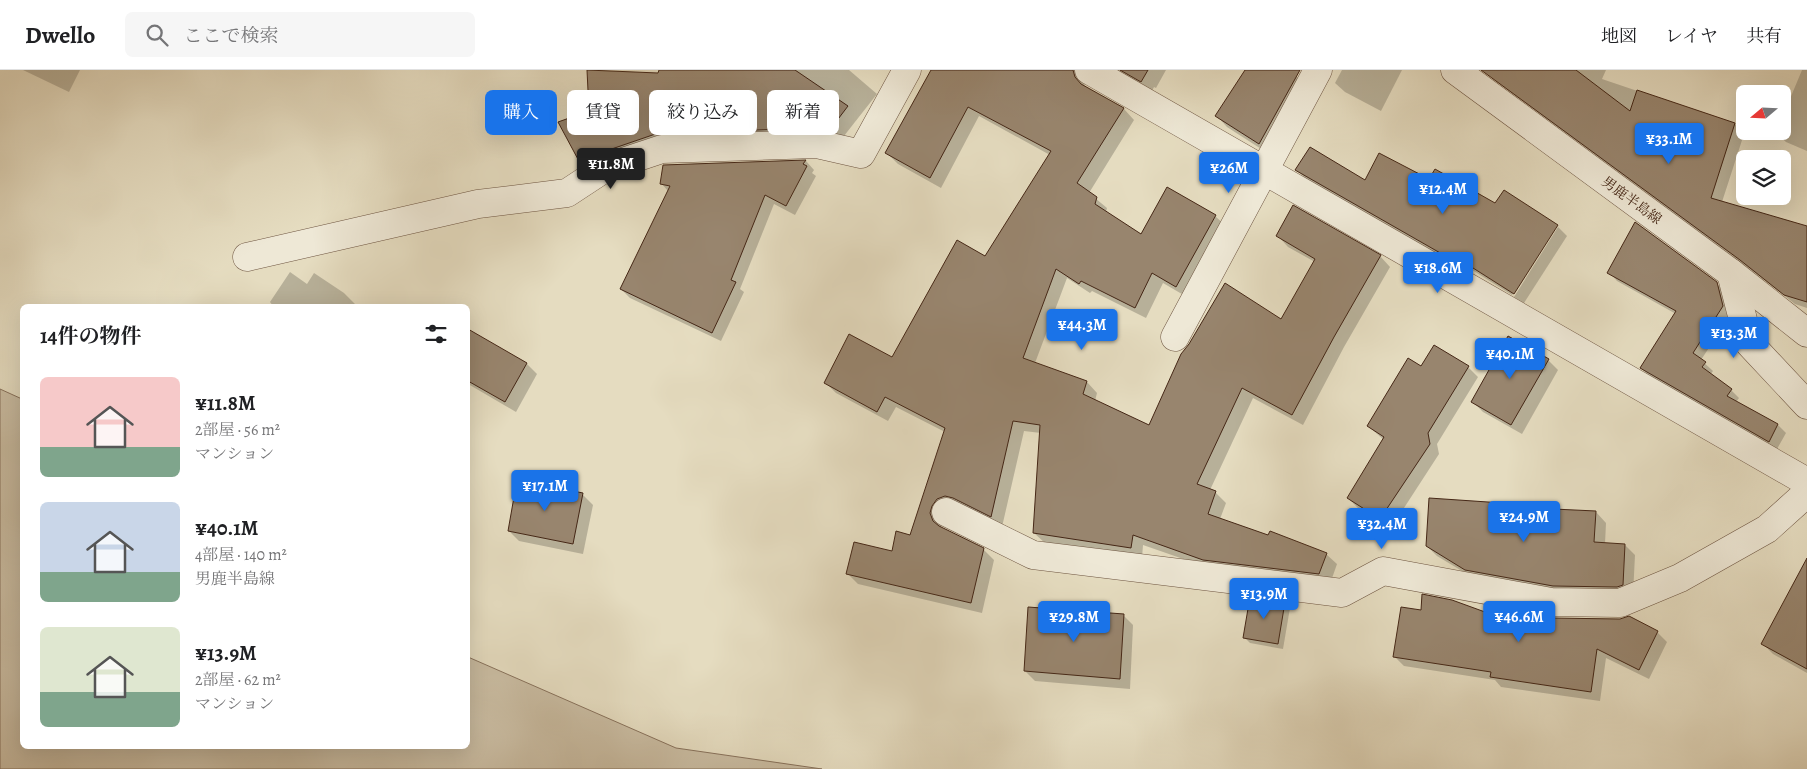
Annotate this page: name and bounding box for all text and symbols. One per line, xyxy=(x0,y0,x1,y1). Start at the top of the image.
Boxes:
search box xyxy=(125,12,475,57)
text: Dwello xyxy=(25,19,95,51)
icon: search xyxy=(143,21,171,49)
text: ここで検索 xyxy=(183,23,278,49)
text: 地図 xyxy=(1601,24,1637,48)
text: レイヤ xyxy=(1665,24,1718,48)
text: 共有 xyxy=(1746,24,1782,48)
north arrow xyxy=(1736,85,1791,140)
map controls xyxy=(1736,85,1791,205)
chip: 購入 xyxy=(485,90,557,135)
chip: 賃貸 xyxy=(567,90,639,135)
chip: 絞り込み xyxy=(649,90,757,135)
chip: 新着 xyxy=(767,90,839,135)
pin: ¥33.1M xyxy=(1628,122,1710,165)
text: ¥33.1M xyxy=(1646,128,1692,150)
pin: ¥11.8M xyxy=(570,148,652,190)
button: layers xyxy=(1736,150,1791,205)
pin: ¥26M xyxy=(1199,152,1259,194)
text: ¥11.8M xyxy=(588,153,634,175)
text: ¥26M xyxy=(1210,157,1248,179)
pin: ¥12.4M xyxy=(1402,172,1484,215)
street label: 男鹿半島線 xyxy=(1598,172,1666,229)
text: ¥12.4M xyxy=(1419,178,1467,200)
pin: ¥18.6M xyxy=(1397,252,1479,294)
text: ¥18.6M xyxy=(1414,257,1462,279)
pin: ¥44.3M xyxy=(1041,308,1123,351)
text: ¥44.3M xyxy=(1058,314,1106,336)
pin: ¥13.3M xyxy=(1693,316,1775,359)
icon: filters xyxy=(422,320,450,348)
text: 14件の物件 xyxy=(40,322,141,350)
text: ¥13.3M xyxy=(1711,322,1757,344)
pin: ¥40.1M xyxy=(1469,338,1551,380)
text: ¥40.1M xyxy=(1486,343,1534,365)
text: ¥11.8M xyxy=(195,389,256,417)
icon: home xyxy=(80,397,140,457)
text: 2部屋 · 56 m² xyxy=(195,419,280,441)
text: マンション xyxy=(195,443,274,465)
pin: ¥17.1M xyxy=(504,470,586,512)
text: ¥17.1M xyxy=(522,475,568,497)
pin: ¥24.9M xyxy=(1483,500,1565,543)
text: ¥24.9M xyxy=(1499,506,1549,528)
pin: ¥32.4M xyxy=(1341,508,1423,550)
text: ¥32.4M xyxy=(1357,513,1407,535)
text: ¥40.1M xyxy=(195,514,258,542)
icon: home xyxy=(80,522,140,582)
text: 4部屋 · 140 m² xyxy=(195,544,287,566)
text: 男鹿半島線 xyxy=(195,568,275,590)
pin: ¥13.9M xyxy=(1223,578,1305,620)
text: ¥13.9M xyxy=(1240,583,1288,605)
pin: ¥29.8M xyxy=(1033,600,1115,643)
pin: ¥46.6M xyxy=(1478,600,1560,643)
text: ¥29.8M xyxy=(1049,606,1099,628)
text: ¥46.6M xyxy=(1494,606,1544,628)
text: ¥13.9M xyxy=(195,639,257,667)
icon: home xyxy=(80,647,140,707)
text: 2部屋 · 62 m² xyxy=(195,669,281,691)
text: マンション xyxy=(195,693,274,715)

